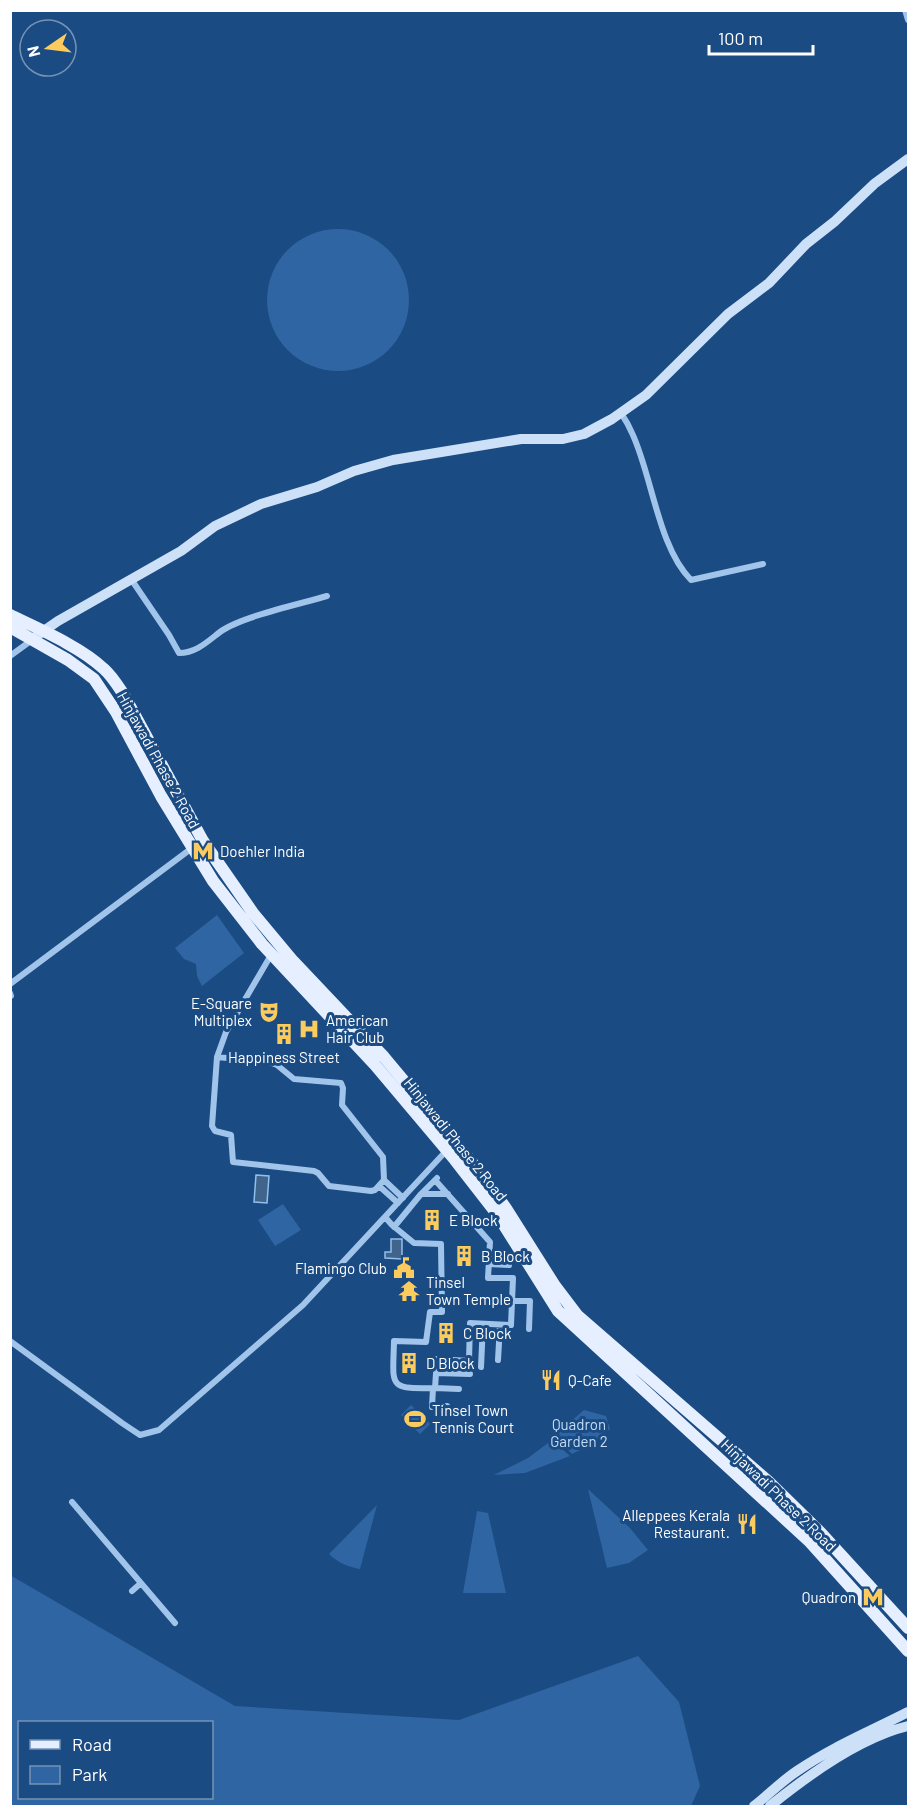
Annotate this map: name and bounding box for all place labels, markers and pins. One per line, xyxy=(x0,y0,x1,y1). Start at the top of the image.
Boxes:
metro station icon: Doehler India xyxy=(191,839,215,863)
place label: Doehler India xyxy=(220,842,305,860)
place label: E-Square Multiplex xyxy=(191,994,252,1029)
theatre icon: E-Square Multiplex xyxy=(257,1000,281,1024)
place label: American Hair Club xyxy=(326,1011,388,1046)
hospital icon: American Hair Club xyxy=(297,1017,321,1041)
building icon: Happiness Street xyxy=(272,1022,296,1046)
place label: Happiness Street xyxy=(228,1048,340,1066)
building icon: E Block xyxy=(420,1208,444,1232)
place label: E Block xyxy=(449,1211,498,1229)
building icon: B Block xyxy=(452,1244,476,1268)
place label: B Block xyxy=(481,1247,530,1265)
public building icon: Flamingo Club xyxy=(392,1256,416,1280)
place label: Flamingo Club xyxy=(295,1259,387,1277)
place label: Tinsel Town Temple xyxy=(426,1273,511,1308)
temple icon: Tinsel Town Temple xyxy=(397,1279,421,1303)
building icon: C Block xyxy=(434,1321,458,1345)
place label: C Block xyxy=(463,1324,512,1342)
building icon: D Block xyxy=(397,1351,421,1375)
place label: D Block xyxy=(426,1354,475,1372)
restaurant icon: Q-Cafe xyxy=(539,1368,563,1392)
place label: Q-Cafe xyxy=(568,1371,612,1389)
place label: Tinsel Town Tennis Court xyxy=(432,1401,514,1436)
sports icon: Tinsel Town Tennis Court xyxy=(403,1407,427,1431)
place label: Alleppees Kerala Restaurant. xyxy=(622,1506,730,1541)
restaurant icon: Alleppees Kerala Restaurant. xyxy=(735,1512,759,1536)
metro station icon: Quadron xyxy=(861,1585,885,1609)
place label: Quadron xyxy=(802,1588,856,1606)

